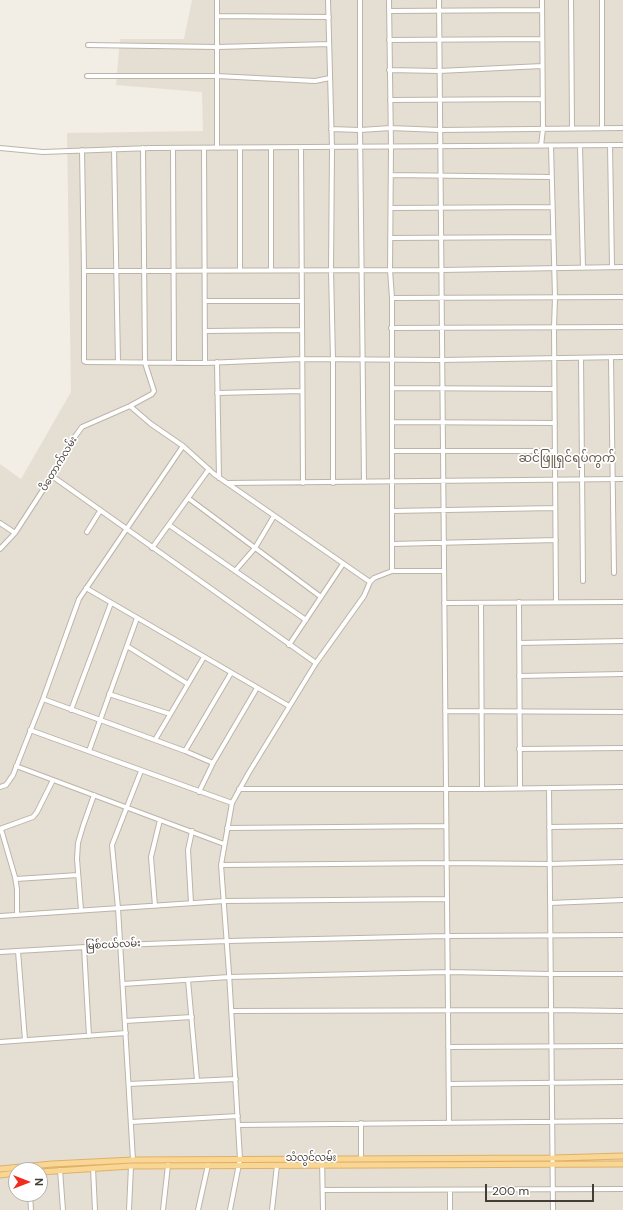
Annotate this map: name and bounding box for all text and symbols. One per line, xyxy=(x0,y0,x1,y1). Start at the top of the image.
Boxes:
street label: ပိတောက်လမ်း xyxy=(38,435,80,493)
district label: ဆင်ဖြူရှင်ရပ်ကွက် xyxy=(518,452,616,466)
street label: မြစ်ငယ်လမ်း xyxy=(85,938,141,952)
street label: သံလွင်လမ်း xyxy=(286,1152,336,1164)
north arrow xyxy=(8,1162,48,1202)
scale bar xyxy=(487,1176,596,1202)
text: N xyxy=(32,1178,46,1186)
text: 200 m xyxy=(492,1183,529,1199)

